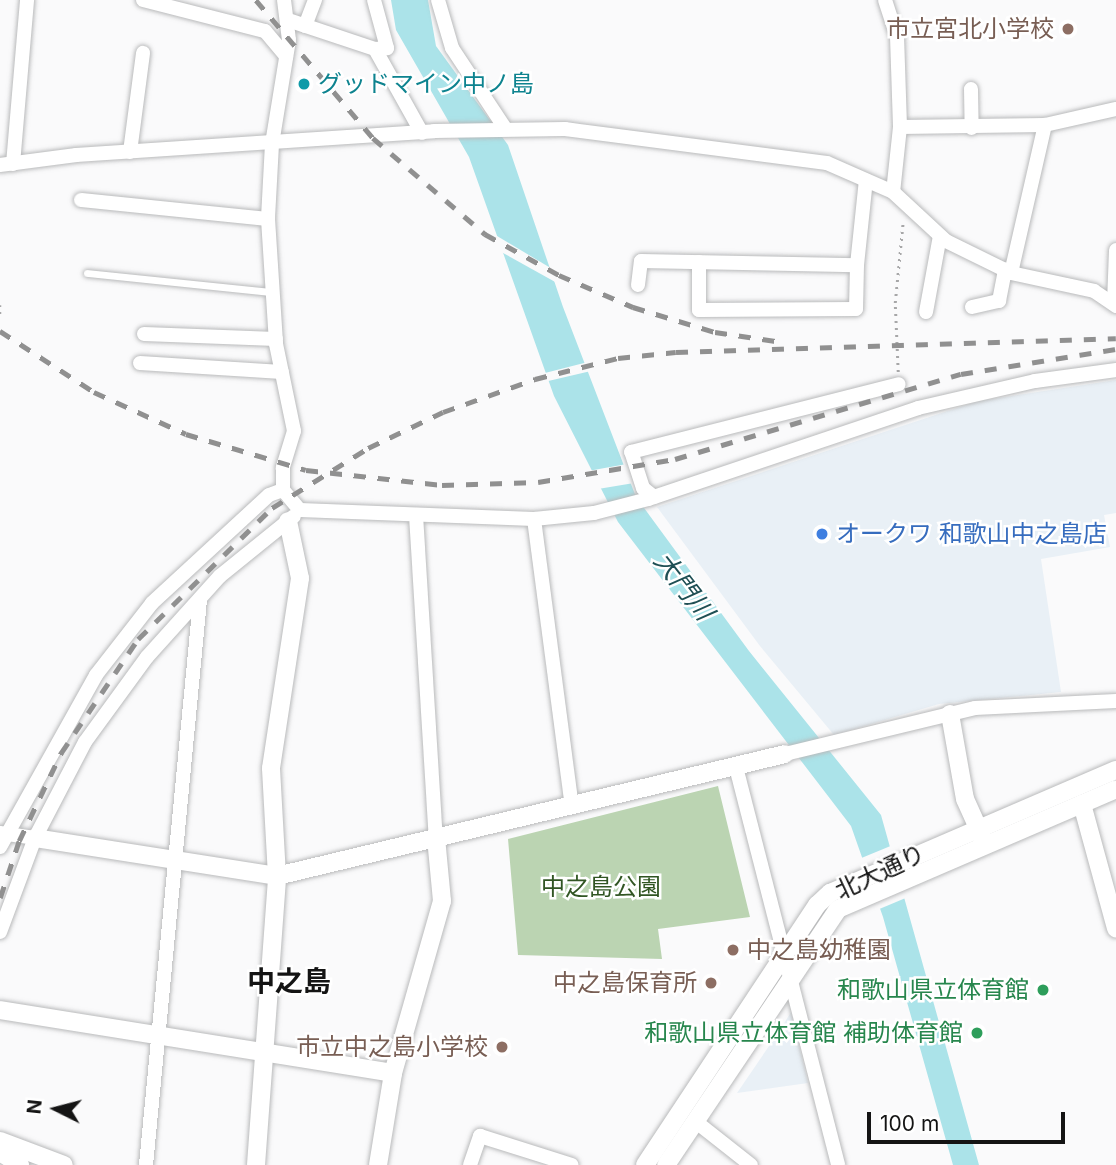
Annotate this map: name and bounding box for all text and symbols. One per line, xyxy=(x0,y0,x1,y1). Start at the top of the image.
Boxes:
place label: 市立宮北小学校 xyxy=(886,15,1054,43)
marker: 市立宮北小学校 xyxy=(1060,21,1076,37)
place label: グッドマイン中ノ島 xyxy=(318,70,534,98)
marker: グッドマイン中ノ島 xyxy=(296,76,312,92)
place label: オークワ 和歌山中之島店 xyxy=(836,520,1107,548)
marker: オークワ 和歌山中之島店 xyxy=(814,526,830,542)
water label: 大門川 xyxy=(648,546,720,626)
street label: 北大通り xyxy=(830,839,930,905)
park label: 中之島公園 xyxy=(541,873,661,901)
place label: 中之島幼稚園 xyxy=(747,936,891,964)
marker: 中之島幼稚園 xyxy=(725,942,741,958)
district label: 中之島 xyxy=(247,964,331,998)
place label: 中之島保育所 xyxy=(553,969,697,997)
marker: 中之島保育所 xyxy=(703,975,719,991)
place label: 和歌山県立体育館 xyxy=(837,976,1029,1004)
marker: 和歌山県立体育館 xyxy=(1035,982,1051,998)
place label: 和歌山県立体育館 補助体育館 xyxy=(644,1019,963,1047)
marker: 和歌山県立体育館 補助体育館 xyxy=(969,1025,985,1041)
place label: 市立中之島小学校 xyxy=(296,1033,488,1061)
marker: 市立中之島小学校 xyxy=(494,1039,510,1055)
north arrow xyxy=(21,1074,91,1144)
text: N xyxy=(22,1098,47,1115)
scale bar xyxy=(871,1098,1069,1142)
text: 100 m xyxy=(880,1111,939,1136)

